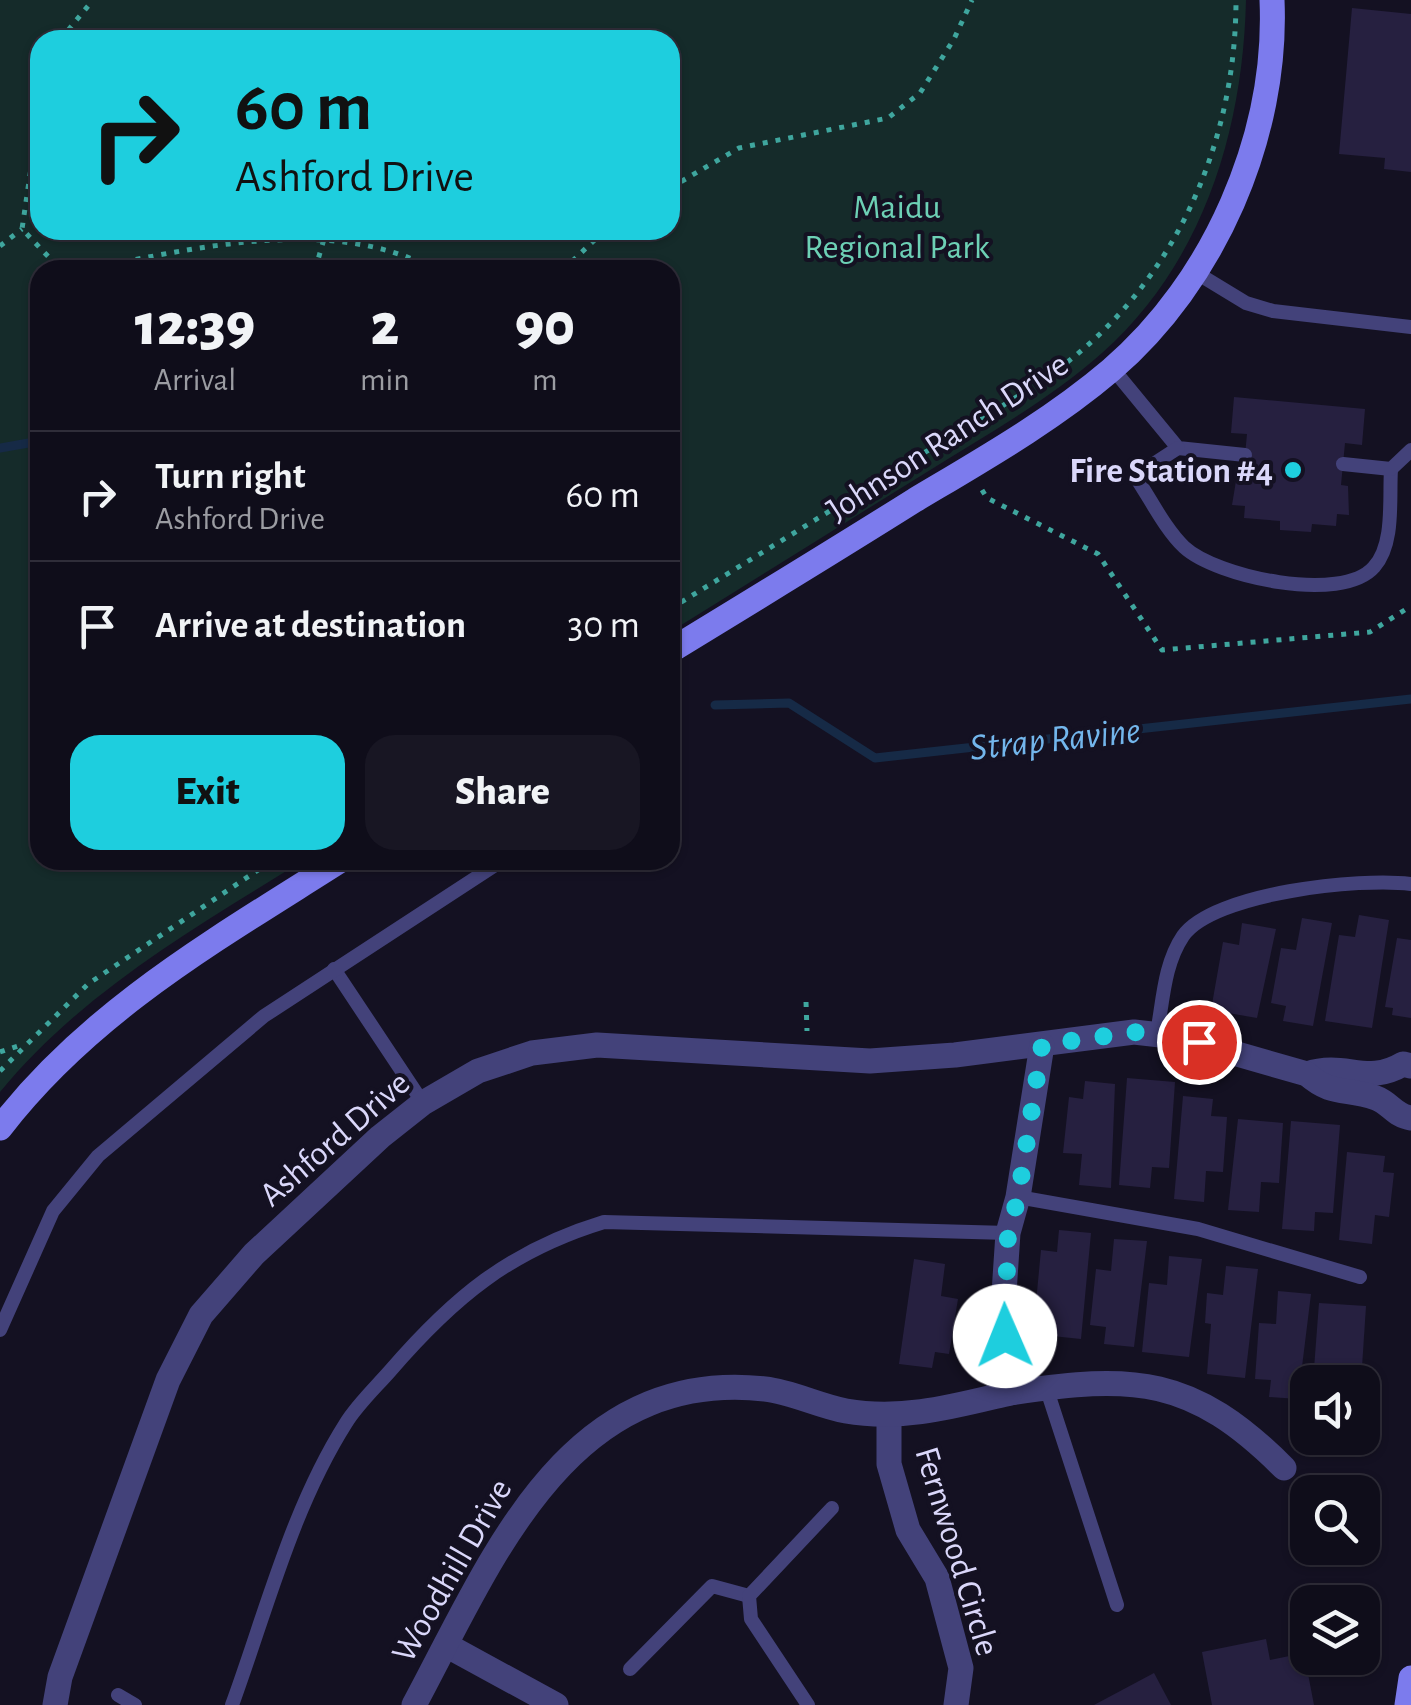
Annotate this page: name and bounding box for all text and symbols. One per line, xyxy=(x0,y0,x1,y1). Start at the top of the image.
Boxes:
icon: right xyxy=(70,70,200,200)
text: 60 m xyxy=(235,73,372,143)
text: Ashford Drive xyxy=(235,155,474,200)
park label: Maidu Regional Park xyxy=(804,190,990,265)
text: 12:39 xyxy=(135,296,255,356)
text: 2 xyxy=(371,296,399,356)
text: 90 xyxy=(515,296,575,356)
street label: Johnson Ranch Drive xyxy=(821,346,1075,528)
text: Arrival xyxy=(154,364,236,396)
text: min xyxy=(360,364,410,396)
text: m xyxy=(532,364,558,396)
place label: Fire Station #4 xyxy=(1069,454,1273,489)
text: Turn right xyxy=(155,458,305,496)
marker: Fire Station #4 xyxy=(1282,459,1304,481)
icon: right xyxy=(70,469,125,524)
text: 60 m xyxy=(565,477,640,515)
text: Ashford Drive xyxy=(155,503,325,535)
icon: arrive xyxy=(70,599,125,654)
text: Arrive at destination xyxy=(155,607,466,645)
text: 30 m xyxy=(568,607,640,645)
water label: Strap Ravine xyxy=(968,712,1142,768)
button: Exit xyxy=(70,735,345,850)
button: Share xyxy=(365,735,640,850)
pin xyxy=(1157,1000,1242,1085)
icon: arrive xyxy=(1172,1015,1227,1070)
street label: Ashford Drive xyxy=(253,1065,417,1213)
position arrow xyxy=(953,1284,1057,1388)
map controls xyxy=(1290,1365,1380,1675)
button: sound xyxy=(1290,1365,1380,1455)
street label: Fernwood Circle xyxy=(908,1443,1005,1660)
street label: Woodhill Drive xyxy=(386,1473,519,1668)
button: search xyxy=(1290,1475,1380,1565)
button: layers xyxy=(1290,1585,1380,1675)

